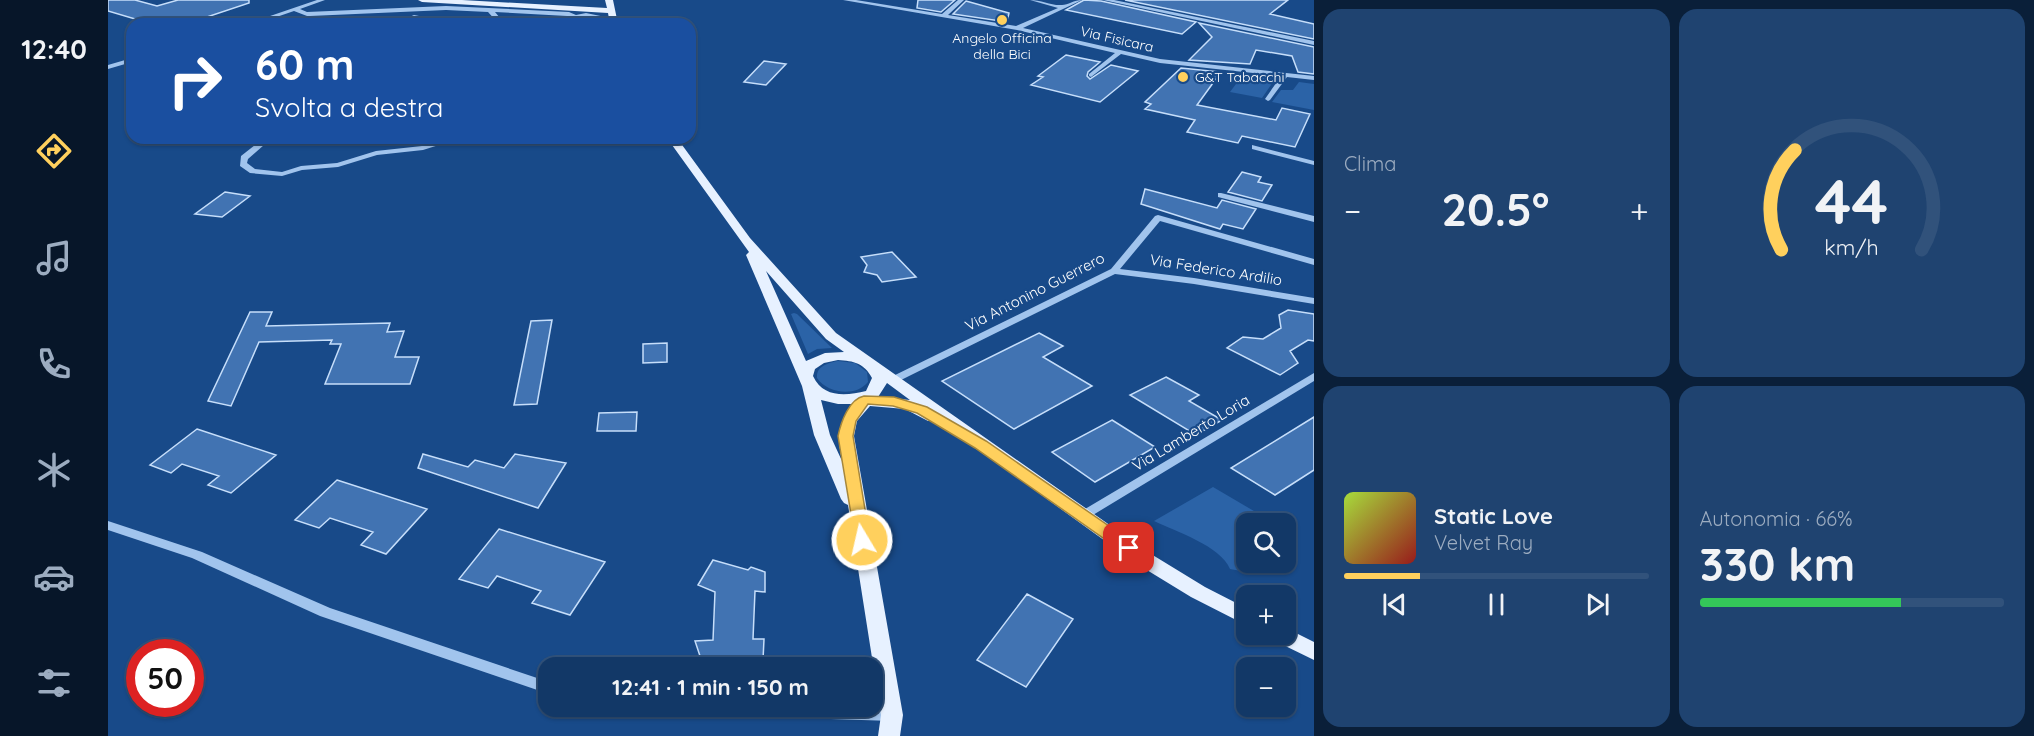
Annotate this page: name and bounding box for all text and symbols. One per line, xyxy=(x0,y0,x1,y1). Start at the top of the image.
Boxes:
marker: Angelo Officina della Bici xyxy=(995,13,1009,27)
street label: Via Fisicara xyxy=(1079,22,1155,56)
place label: Angelo Officina della Bici xyxy=(952,29,1052,63)
text: 12:40 xyxy=(21,32,87,66)
text: 60 m xyxy=(255,38,355,91)
icon: right xyxy=(156,42,234,120)
place label: G&T Tabacchi xyxy=(1195,68,1284,86)
marker: G&T Tabacchi xyxy=(1176,70,1190,84)
text: Svolta a destra xyxy=(255,90,443,124)
icon: directions xyxy=(33,130,75,172)
text: Clima xyxy=(1344,151,1396,176)
text: 44 xyxy=(1815,162,1888,240)
text: 20.5° xyxy=(1442,181,1550,237)
text: − xyxy=(1344,190,1361,231)
text: + xyxy=(1630,190,1648,231)
text: km/h xyxy=(1825,234,1879,260)
icon: music xyxy=(33,237,75,279)
street label: Via Antonino Guerrero xyxy=(962,248,1108,335)
street label: Via Federico Ardilio xyxy=(1149,250,1284,289)
icon: phone xyxy=(33,343,75,385)
street label: Via Lamberto Loria xyxy=(1129,390,1253,475)
icon: climate xyxy=(33,449,75,491)
text: Static Love xyxy=(1434,502,1553,530)
text: Autonomia · 66% xyxy=(1700,506,1853,531)
position arrow xyxy=(830,508,894,572)
map controls xyxy=(1236,513,1296,717)
button: search xyxy=(1236,513,1296,573)
pin xyxy=(1103,522,1154,573)
text: Velvet Ray xyxy=(1434,530,1533,555)
icon: arrive xyxy=(1112,531,1145,564)
text: 330 km xyxy=(1700,536,1855,592)
icon: car xyxy=(33,556,75,598)
button: + xyxy=(1236,585,1296,645)
icon: previous xyxy=(1378,588,1411,621)
icon: pause xyxy=(1480,588,1513,621)
icon: next xyxy=(1581,588,1614,621)
speed limit sign: 50 xyxy=(126,639,204,717)
button: − xyxy=(1236,657,1296,717)
icon: filters xyxy=(33,662,75,704)
text: 12:41 · 1 min · 150 m xyxy=(612,673,809,701)

